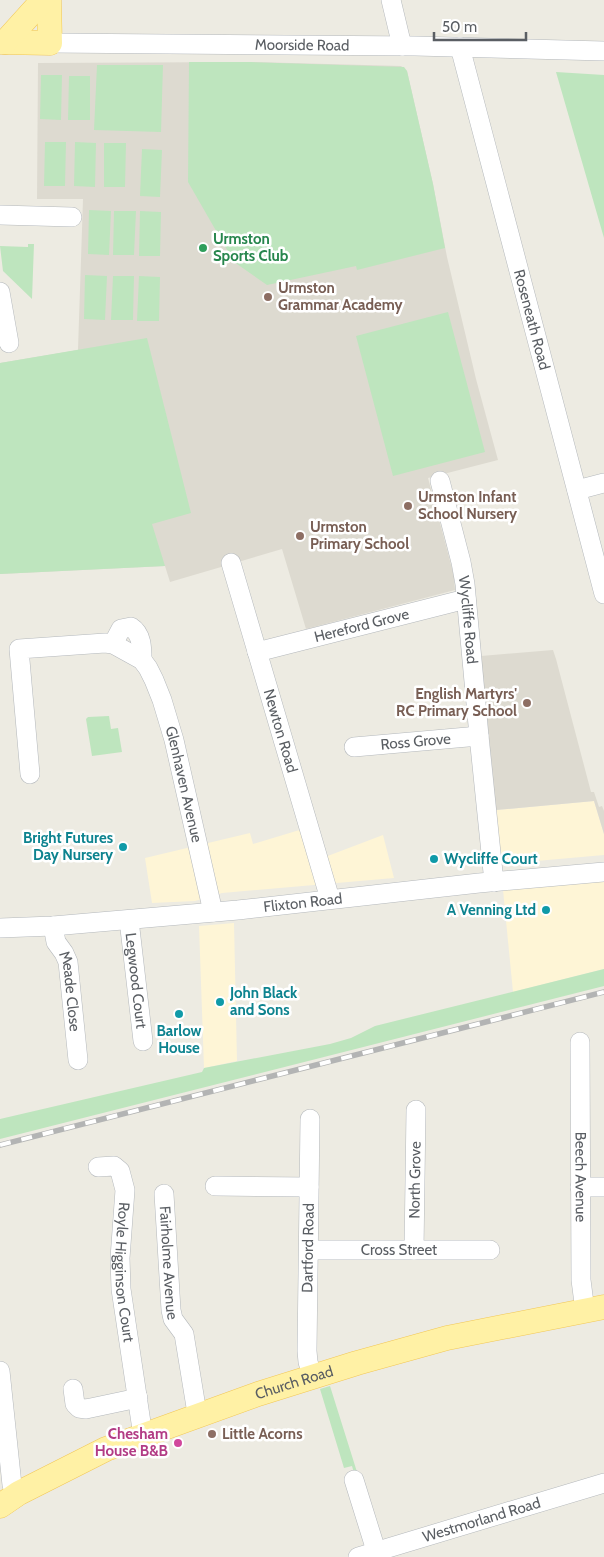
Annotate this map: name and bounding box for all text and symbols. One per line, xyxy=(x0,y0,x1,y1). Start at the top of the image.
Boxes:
scale bar xyxy=(434,10,526,42)
text: 50 m xyxy=(442,18,477,36)
street label: Moorside Road xyxy=(255,36,349,54)
place label: Urmston Sports Club xyxy=(213,230,289,265)
marker: Urmston Sports Club xyxy=(197,242,209,254)
street label: Roseneath Road xyxy=(510,268,554,372)
place label: Urmston Grammar Academy xyxy=(278,279,404,314)
marker: Urmston Grammar Academy xyxy=(262,291,274,303)
place label: Urmston Infant School Nursery xyxy=(418,488,518,523)
marker: Urmston Infant School Nursery xyxy=(402,500,414,512)
place label: Urmston Primary School xyxy=(310,518,409,553)
marker: Urmston Primary School xyxy=(294,530,306,542)
street label: Wycliffe Road xyxy=(455,574,481,665)
street label: Hereford Grove xyxy=(312,605,411,646)
place label: English Martyrs' RC Primary School xyxy=(396,685,517,720)
street label: Newton Road xyxy=(260,687,301,775)
marker: English Martyrs' RC Primary School xyxy=(521,697,533,709)
street label: Glenhaven Avenue xyxy=(161,724,206,845)
street label: Ross Grove xyxy=(380,729,452,754)
place label: Bright Futures Day Nursery xyxy=(23,829,114,864)
marker: Bright Futures Day Nursery xyxy=(117,841,129,853)
place label: Wycliffe Court xyxy=(444,850,538,868)
marker: Wycliffe Court xyxy=(428,853,440,865)
street label: Flixton Road xyxy=(262,889,343,916)
place label: A Venning Ltd xyxy=(447,901,536,919)
marker: A Venning Ltd xyxy=(540,904,552,916)
street label: Legwood Court xyxy=(122,932,150,1030)
street label: Meade Close xyxy=(55,948,84,1033)
place label: John Black and Sons xyxy=(229,984,298,1019)
marker: John Black and Sons xyxy=(214,996,226,1008)
marker: Barlow House xyxy=(173,1008,185,1020)
place label: Barlow House xyxy=(156,1022,202,1057)
street label: Beech Avenue xyxy=(571,1132,590,1222)
street label: North Grove xyxy=(405,1141,425,1219)
street label: Royle Higginson Court xyxy=(111,1201,138,1343)
street label: Dartford Road xyxy=(298,1203,318,1293)
street label: Fairholme Avenue xyxy=(156,1205,182,1322)
street label: Cross Street xyxy=(361,1241,437,1259)
street label: Church Road xyxy=(253,1362,335,1403)
place label: Chesham House B&B xyxy=(95,1425,168,1460)
place label: Little Acorns xyxy=(222,1425,302,1443)
marker: Little Acorns xyxy=(206,1428,218,1440)
marker: Chesham House B&B xyxy=(172,1437,184,1449)
street label: Westmorland Road xyxy=(420,1494,543,1546)

